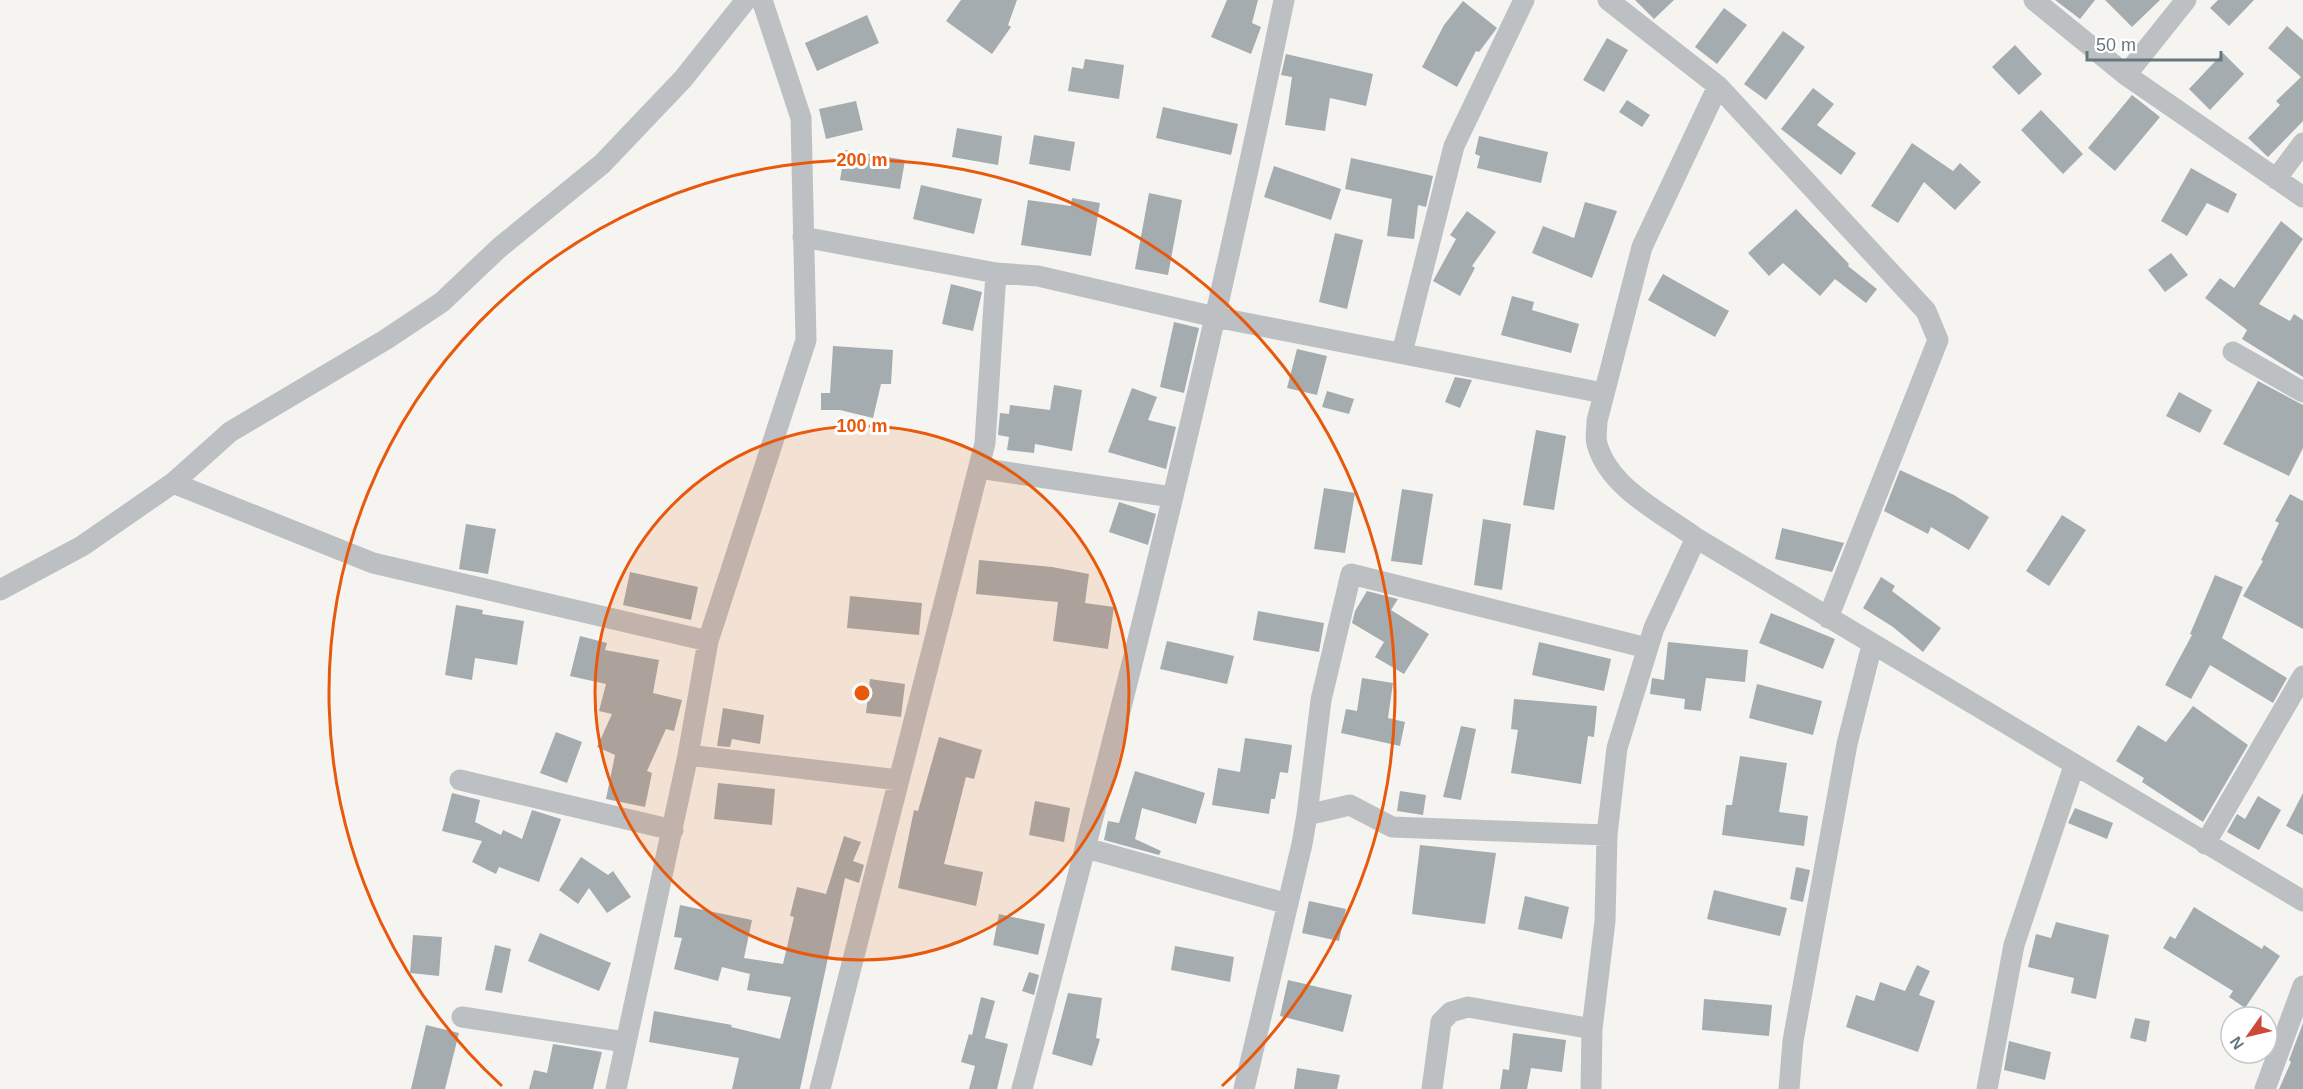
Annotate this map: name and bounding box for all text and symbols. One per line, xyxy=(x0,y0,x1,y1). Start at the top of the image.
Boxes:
scale bar xyxy=(2087,24,2220,62)
text: 50 m xyxy=(2096,35,2136,55)
text: 200 m xyxy=(836,150,888,170)
text: 100 m xyxy=(836,416,888,436)
centre of rings xyxy=(852,683,872,703)
north arrow xyxy=(2219,1005,2279,1065)
text: N xyxy=(2227,1034,2247,1053)

